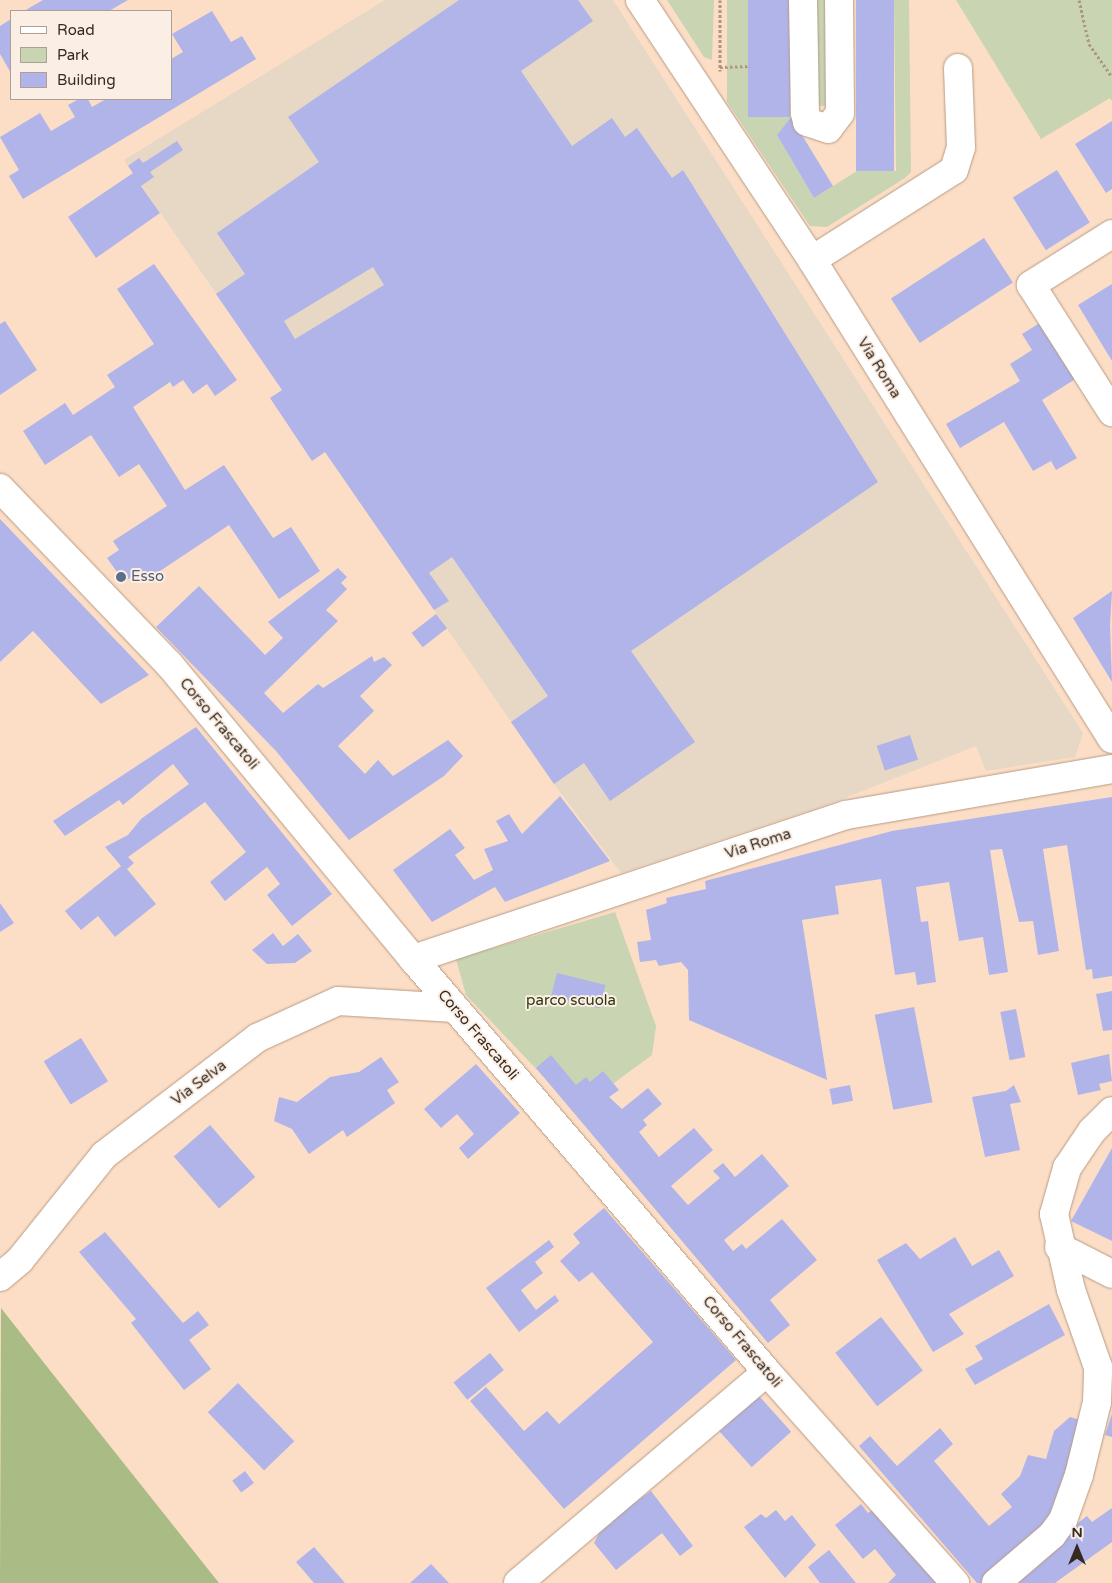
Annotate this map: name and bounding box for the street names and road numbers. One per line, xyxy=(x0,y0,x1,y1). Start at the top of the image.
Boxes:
street label: Via Roma xyxy=(853,334,905,402)
street label: Corso Frascatoli xyxy=(176,675,262,773)
street label: Via Roma xyxy=(723,825,793,863)
street label: Corso Frascatoli xyxy=(434,986,522,1084)
street label: Via Selva xyxy=(168,1057,230,1109)
street label: Corso Frascatoli xyxy=(699,1293,785,1391)

